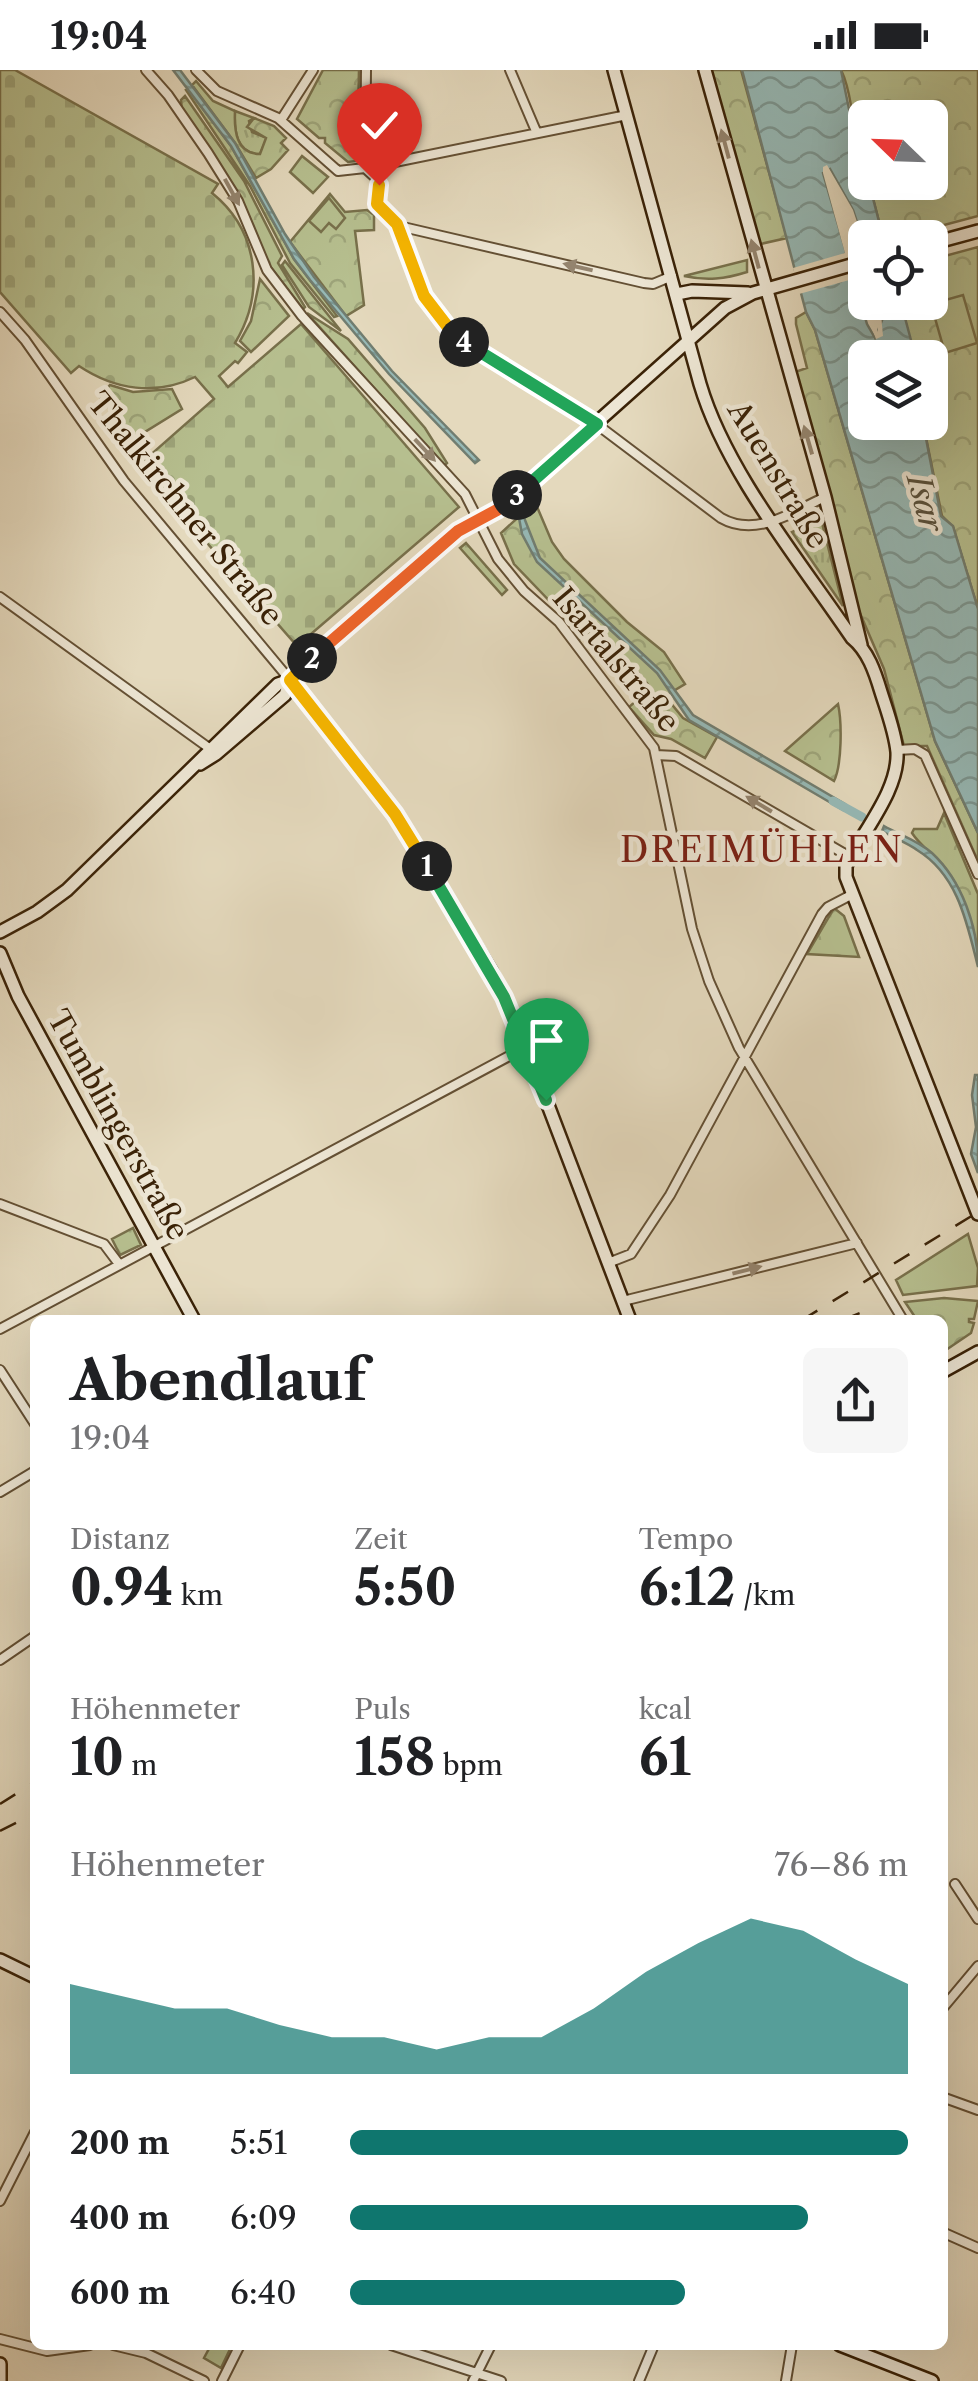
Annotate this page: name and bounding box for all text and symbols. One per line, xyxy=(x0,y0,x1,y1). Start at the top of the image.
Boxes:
text: 19:04 xyxy=(50,12,148,59)
pin xyxy=(337,83,422,186)
icon: check xyxy=(352,98,407,153)
north arrow xyxy=(848,100,948,200)
map controls xyxy=(848,100,948,440)
one-way arrow xyxy=(716,128,732,159)
one-way arrow xyxy=(223,178,240,207)
button: locate xyxy=(848,220,948,320)
one-way arrow xyxy=(746,238,762,269)
one-way arrow xyxy=(562,259,593,274)
pin: 4 xyxy=(439,317,489,367)
text: 4 xyxy=(456,325,472,359)
button: layers xyxy=(848,340,948,440)
street label: Thalkirchner Straße xyxy=(80,385,291,633)
street label: Auenstraße xyxy=(719,394,837,555)
one-way arrow xyxy=(800,424,816,455)
one-way arrow xyxy=(413,438,436,462)
water label: Isar xyxy=(898,467,952,538)
pin: 3 xyxy=(492,470,542,520)
text: 3 xyxy=(509,478,525,512)
street label: Isartalstraße xyxy=(545,580,688,740)
pin: 2 xyxy=(287,633,337,683)
text: 2 xyxy=(304,641,320,675)
one-way arrow xyxy=(745,796,773,813)
district label: DREIMÜHLEN xyxy=(620,828,904,871)
pin: 1 xyxy=(402,841,452,891)
text: 1 xyxy=(421,849,433,883)
pin xyxy=(504,998,589,1101)
street label: Tumblingerstraße xyxy=(40,1003,197,1246)
icon: arrive xyxy=(519,1013,574,1068)
one-way arrow xyxy=(732,1261,763,1277)
text: Abendlauf xyxy=(70,1347,366,1414)
button: share xyxy=(803,1348,908,1453)
text: 19:04 xyxy=(70,1418,150,1457)
text: Distanz xyxy=(70,1522,170,1556)
text: Zeit xyxy=(354,1522,407,1556)
text: Tempo xyxy=(639,1522,733,1556)
text: 0.94 xyxy=(70,1556,173,1618)
text: 5:50 xyxy=(354,1556,456,1618)
text: 6:12 xyxy=(639,1556,735,1618)
text: km xyxy=(173,1578,223,1612)
text: /km xyxy=(735,1578,795,1612)
text: Höhenmeter xyxy=(70,1692,240,1726)
text: Puls xyxy=(354,1692,411,1726)
text: kcal xyxy=(639,1692,692,1726)
text: 10 xyxy=(70,1726,124,1788)
text: 158 xyxy=(354,1726,435,1788)
text: 61 xyxy=(639,1726,691,1788)
text: m xyxy=(124,1748,157,1782)
text: bpm xyxy=(435,1748,503,1782)
text: Höhenmeter xyxy=(70,1845,265,1884)
text: 76–86 m xyxy=(774,1845,908,1884)
text: 200 m xyxy=(70,2123,170,2162)
text: 5:51 xyxy=(230,2123,287,2162)
text: 400 m xyxy=(70,2198,170,2237)
text: 6:09 xyxy=(230,2198,297,2237)
text: 600 m xyxy=(70,2273,170,2312)
text: 6:40 xyxy=(230,2273,297,2312)

